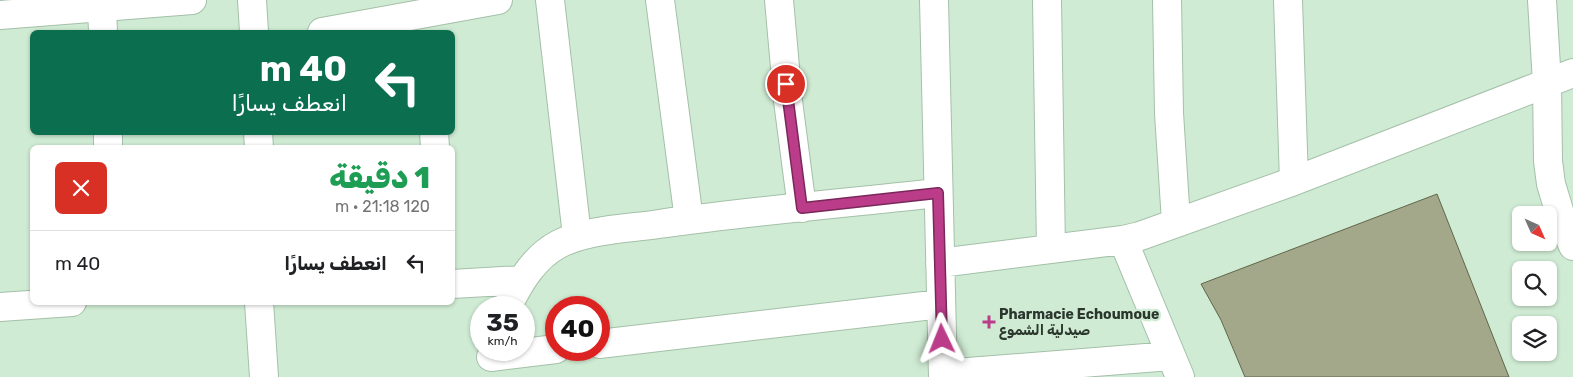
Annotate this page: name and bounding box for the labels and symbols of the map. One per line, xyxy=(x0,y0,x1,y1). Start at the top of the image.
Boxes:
pin xyxy=(765,63,807,105)
north arrow xyxy=(1512,206,1558,251)
speed limit sign: 40 xyxy=(545,296,610,361)
place label: Pharmacie Echoumoue صيدلية الشموع xyxy=(999,306,1159,340)
position arrow xyxy=(915,312,967,364)
marker: Pharmacie Echoumoue صيدلية الشموع xyxy=(983,316,995,328)

